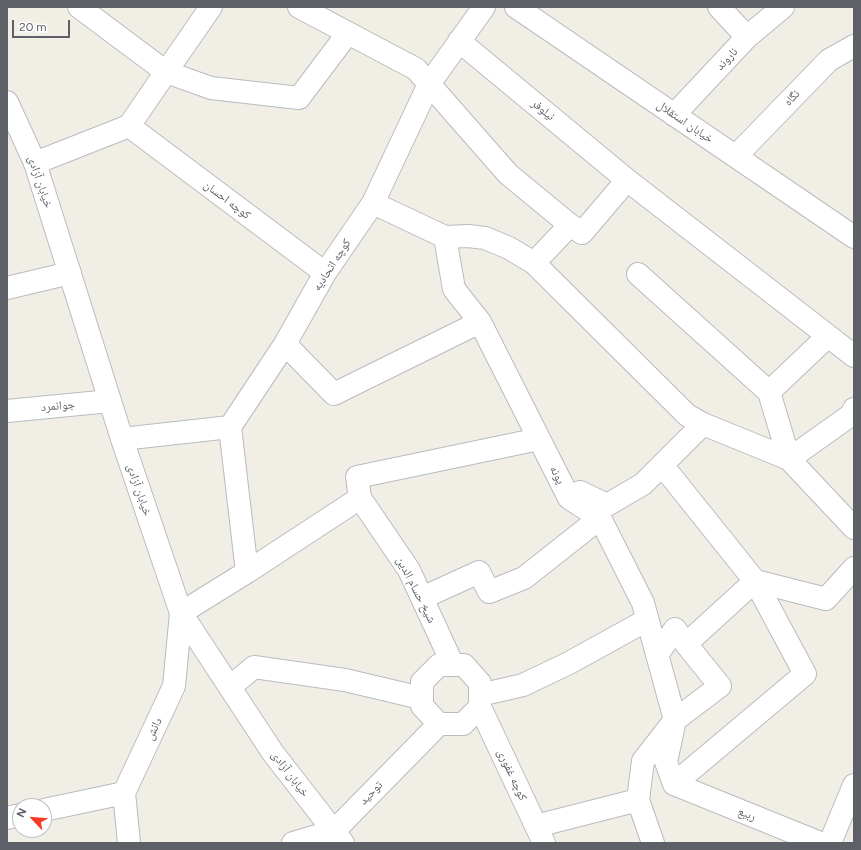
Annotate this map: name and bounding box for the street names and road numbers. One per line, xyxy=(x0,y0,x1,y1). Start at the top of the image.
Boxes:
street label: ناروند xyxy=(713,45,741,73)
street label: نگاه xyxy=(781,87,803,109)
street label: نیلوفر xyxy=(528,96,558,124)
street label: خیابان استقلال xyxy=(654,98,716,146)
street label: خیابان آزادی xyxy=(24,154,56,210)
street label: کوچه احسان xyxy=(201,178,253,222)
street label: کوچه اتحادیه xyxy=(310,236,354,294)
street label: جوانمرد xyxy=(40,397,76,415)
street label: خیابان آزادی xyxy=(123,462,155,518)
street label: پونه xyxy=(546,464,568,486)
street label: شیخ حسام الدین xyxy=(393,554,439,626)
street label: دانش xyxy=(143,715,165,743)
street label: کوچه غفوری xyxy=(494,747,530,803)
street label: خیابان آزادی xyxy=(268,748,312,800)
street label: توحید xyxy=(356,778,386,808)
street label: ربیع xyxy=(736,804,758,824)

